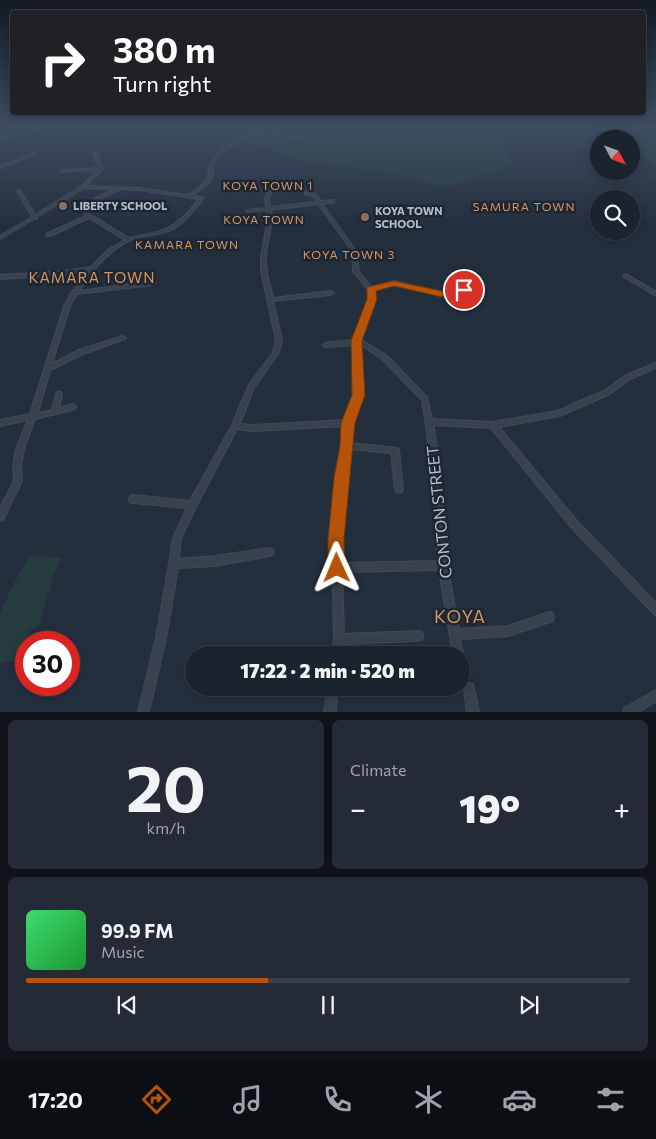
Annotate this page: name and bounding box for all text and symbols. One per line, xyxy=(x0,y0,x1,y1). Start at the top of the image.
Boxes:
text: 380 m xyxy=(113,27,216,70)
icon: right xyxy=(30,30,95,95)
text: Turn right xyxy=(113,70,211,97)
north arrow xyxy=(590,130,640,180)
map controls xyxy=(590,130,640,240)
district label: KOYA TOWN 1 xyxy=(223,178,313,192)
button: search xyxy=(590,190,640,240)
place label: LIBERTY SCHOOL xyxy=(73,199,168,212)
district label: SAMURA TOWN xyxy=(472,199,576,213)
marker: LIBERTY SCHOOL xyxy=(57,200,69,212)
place label: KOYA TOWN SCHOOL xyxy=(375,204,442,230)
marker: KOYA TOWN SCHOOL xyxy=(359,211,371,223)
district label: KOYA TOWN xyxy=(223,212,305,226)
district label: KAMARA TOWN xyxy=(135,237,239,251)
district label: KOYA TOWN 3 xyxy=(303,247,395,261)
district label: KAMARA TOWN xyxy=(28,268,156,286)
pin xyxy=(443,269,485,311)
icon: arrive xyxy=(450,276,478,304)
street label: CONTON STREET xyxy=(422,445,455,579)
position arrow xyxy=(310,541,362,593)
district label: KOYA xyxy=(434,605,486,627)
speed limit sign: 30 xyxy=(15,631,80,696)
text: 17:22 · 2 min · 520 m xyxy=(240,659,415,682)
text: 20 xyxy=(126,746,206,825)
text: Climate xyxy=(350,760,406,779)
text: 19° xyxy=(459,784,520,831)
text: − xyxy=(350,791,366,825)
text: + xyxy=(614,791,630,825)
text: km/h xyxy=(147,818,185,837)
text: 99.9 FM xyxy=(101,919,174,942)
text: Music xyxy=(101,942,145,961)
icon: previous xyxy=(113,991,141,1019)
icon: pause xyxy=(314,991,342,1019)
icon: next xyxy=(515,991,543,1019)
icon: directions xyxy=(139,1082,174,1117)
icon: music xyxy=(230,1082,265,1117)
icon: phone xyxy=(320,1082,355,1117)
icon: climate xyxy=(411,1082,446,1117)
icon: car xyxy=(502,1082,537,1117)
icon: filters xyxy=(593,1082,628,1117)
text: 17:20 xyxy=(28,1086,83,1113)

